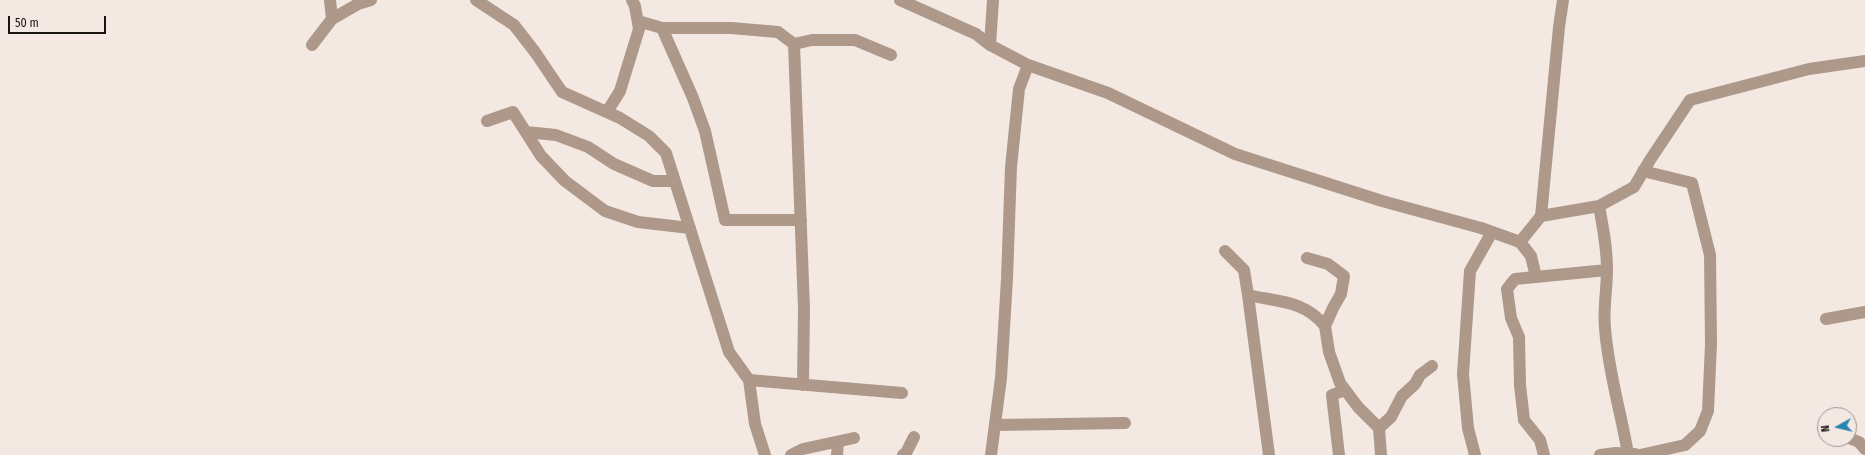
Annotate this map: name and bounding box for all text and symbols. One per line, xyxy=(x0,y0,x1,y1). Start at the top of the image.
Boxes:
scale bar xyxy=(10,8,108,34)
text: 50 m xyxy=(15,16,39,30)
north arrow xyxy=(1817,407,1857,447)
text: N xyxy=(1819,424,1833,433)

